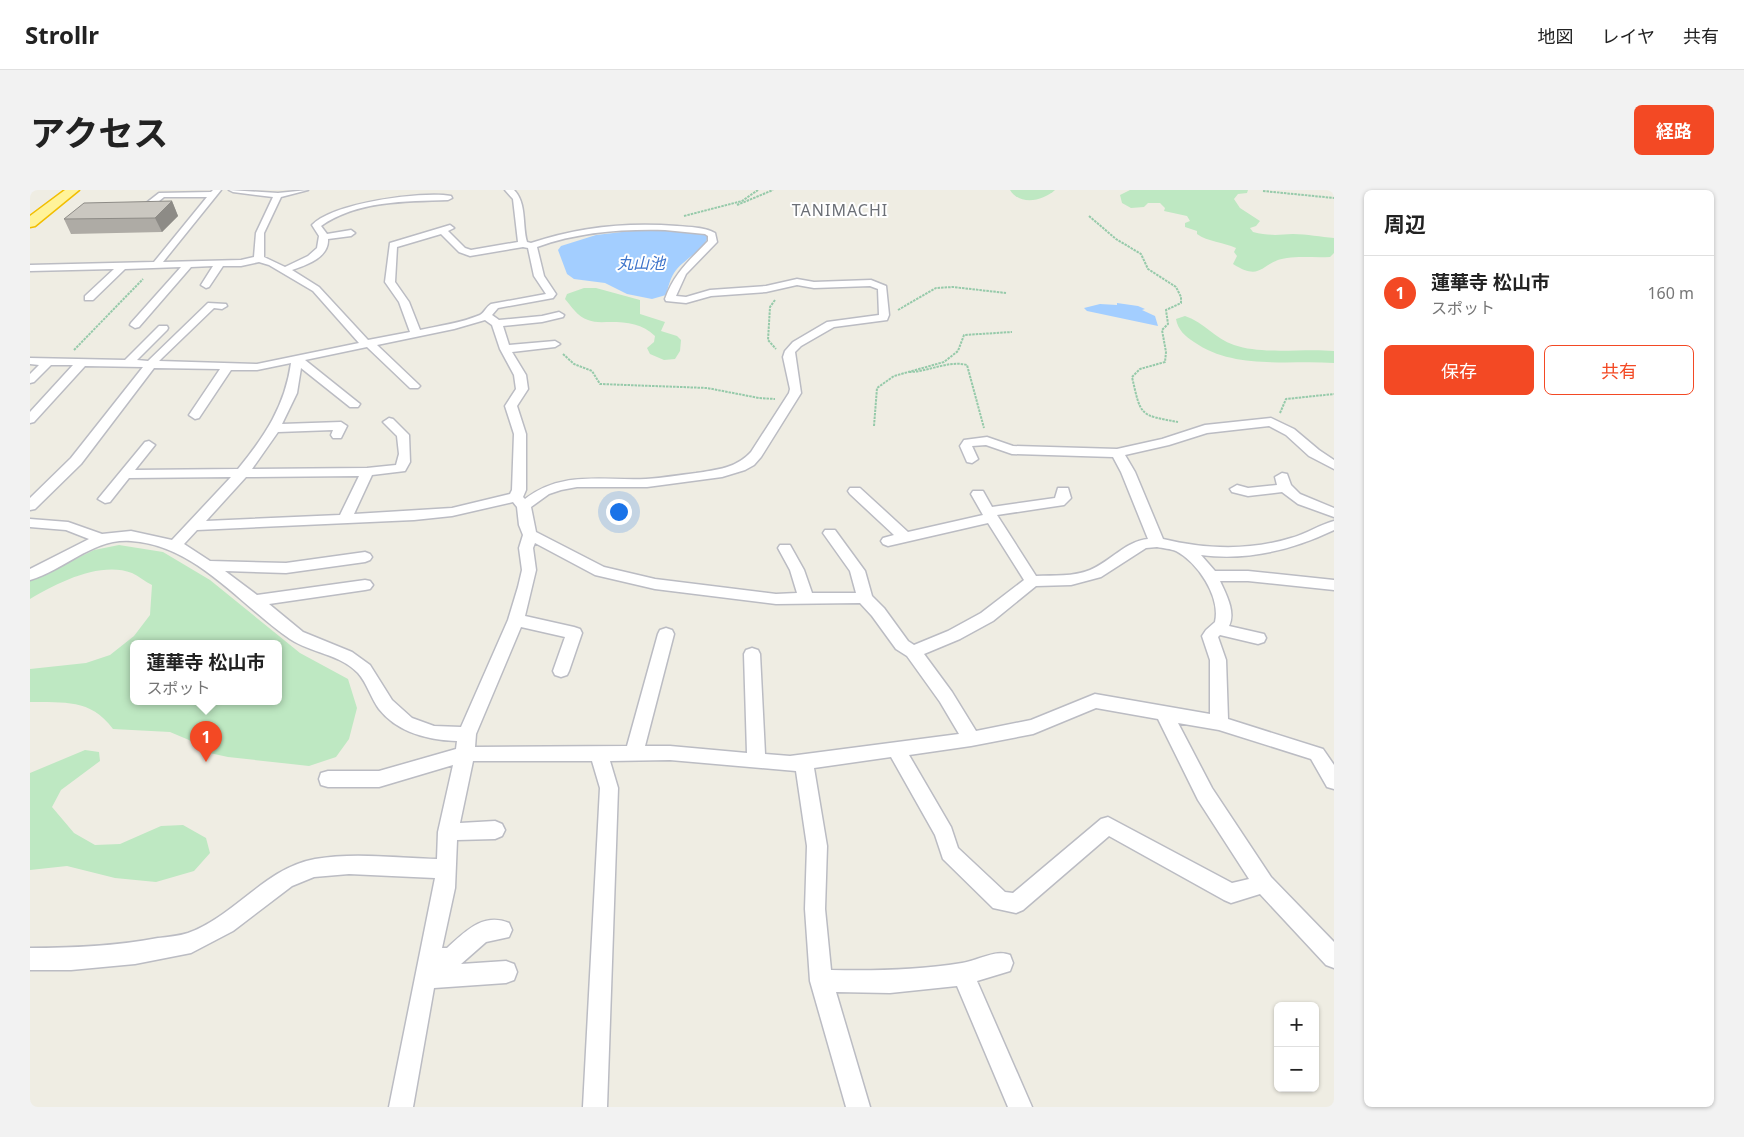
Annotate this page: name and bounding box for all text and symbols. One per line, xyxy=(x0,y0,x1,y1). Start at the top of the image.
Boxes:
text: Strollr xyxy=(25,18,99,51)
text: 地図 xyxy=(1538,24,1574,48)
text: レイヤ xyxy=(1602,24,1655,48)
text: 共有 xyxy=(1683,24,1719,48)
button: 経路 xyxy=(1634,105,1714,155)
text: アクセス xyxy=(30,109,168,156)
district label: TANIMACHI xyxy=(792,199,888,221)
text: 周辺 xyxy=(1384,210,1426,238)
water label: 丸山池 xyxy=(617,252,667,274)
text: 蓮華寺 松山市 xyxy=(1431,269,1550,295)
text: 1 xyxy=(1395,282,1405,304)
text: 160 m xyxy=(1647,282,1694,304)
text: スポット xyxy=(1431,297,1495,319)
button: 保存 xyxy=(1384,345,1534,395)
button: 共有 xyxy=(1544,345,1694,395)
your location xyxy=(606,499,632,525)
popup xyxy=(130,640,282,705)
text: 蓮華寺 松山市 xyxy=(147,649,265,675)
text: スポット xyxy=(147,677,211,699)
pin: 1 xyxy=(190,721,222,762)
map controls xyxy=(1274,1002,1319,1092)
button: + xyxy=(1274,1002,1319,1047)
button: − xyxy=(1274,1047,1319,1092)

